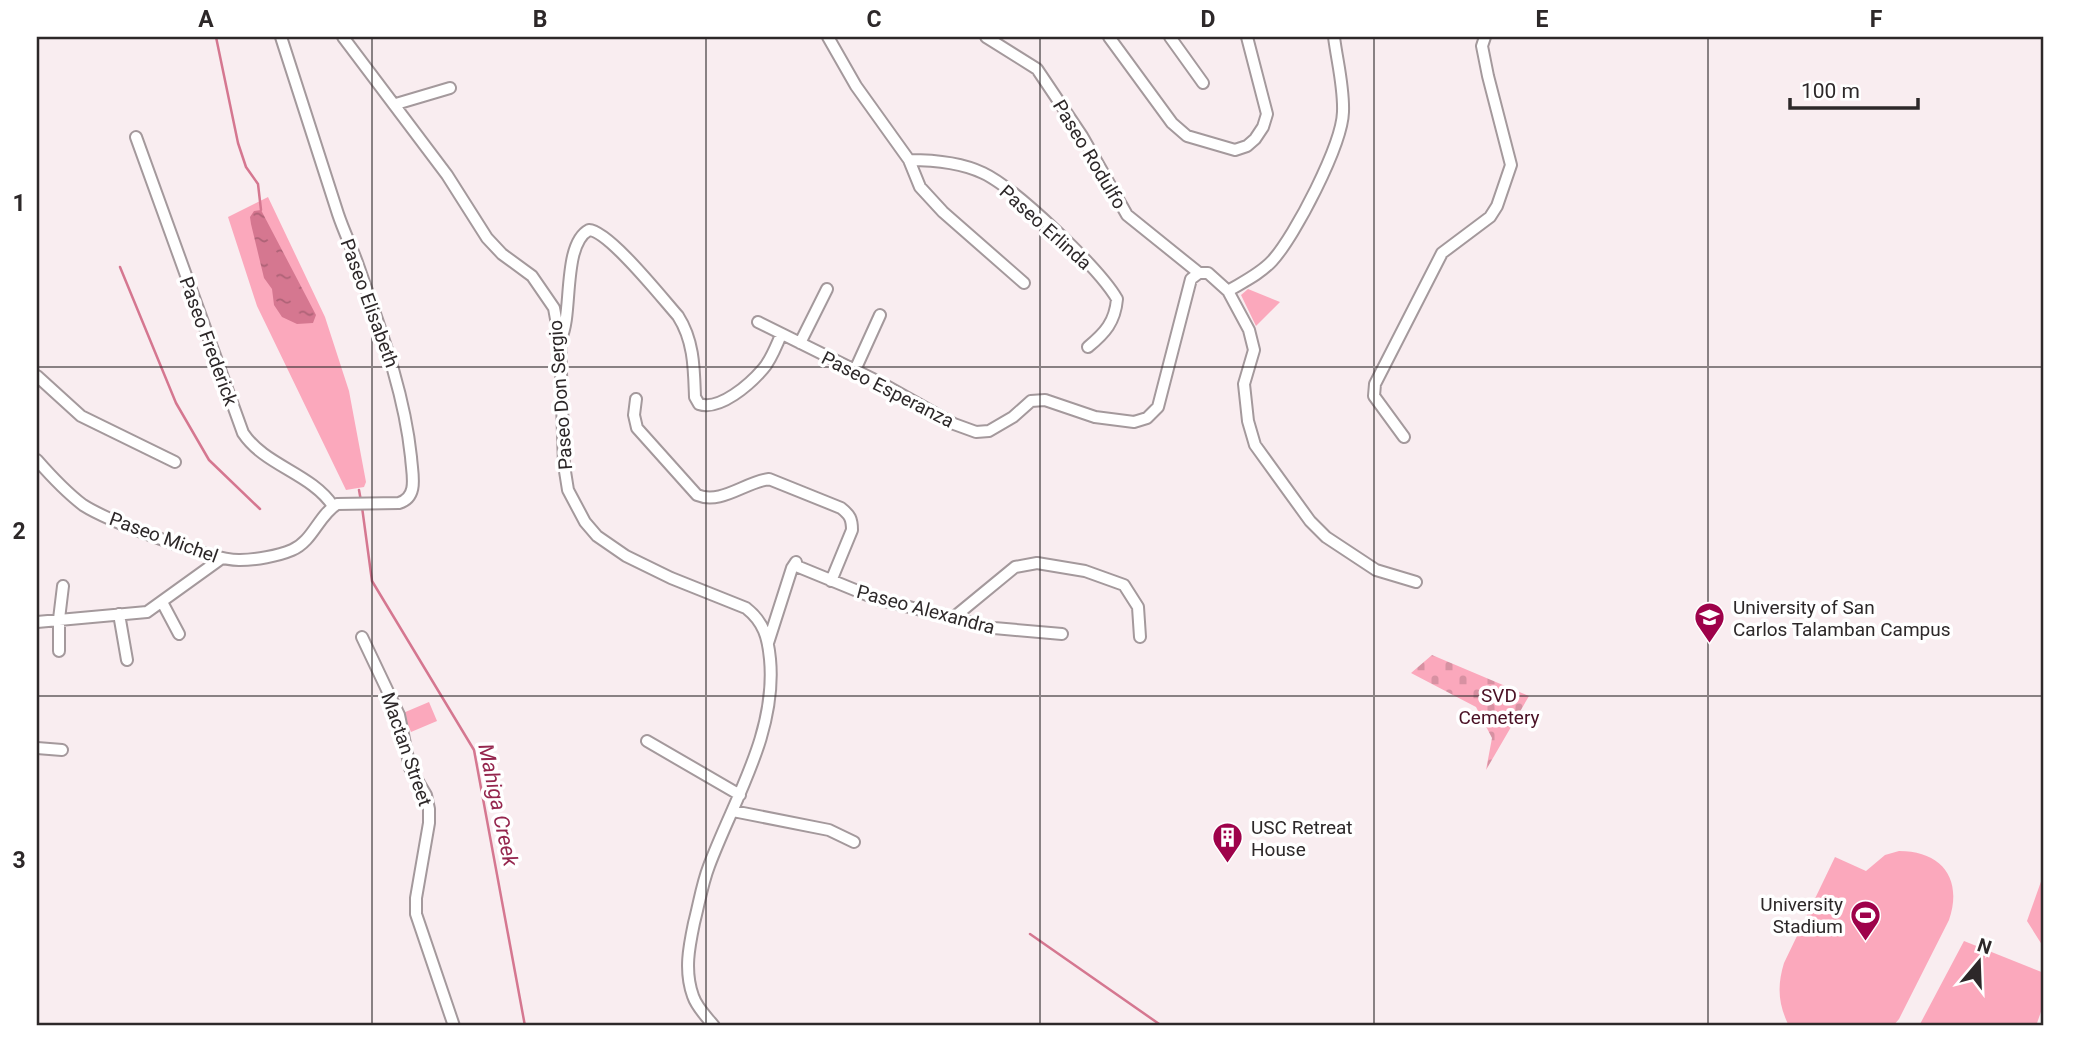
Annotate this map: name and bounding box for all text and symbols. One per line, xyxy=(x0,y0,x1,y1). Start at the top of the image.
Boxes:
text: A xyxy=(198,6,214,33)
text: B xyxy=(533,6,547,33)
text: C xyxy=(866,6,882,33)
text: D xyxy=(1201,6,1215,33)
text: E xyxy=(1536,6,1549,33)
text: F xyxy=(1870,6,1883,33)
scale bar xyxy=(1790,66,1918,110)
text: 100 m xyxy=(1801,79,1860,103)
street label: Paseo Rodulfo xyxy=(1048,95,1131,213)
street label: Paseo Erlinda xyxy=(995,180,1096,275)
text: 1 xyxy=(12,190,26,217)
street label: Paseo Elisabeth xyxy=(336,236,403,371)
street label: Paseo Frederick xyxy=(175,273,243,409)
street label: Paseo Don Sergio xyxy=(544,319,577,471)
street label: Paseo Esperanza xyxy=(818,346,958,433)
street label: Paseo Michel xyxy=(106,507,221,568)
text: 2 xyxy=(12,518,26,545)
street label: Paseo Alexandra xyxy=(854,580,997,639)
place label: University of San Carlos Talamban Campus xyxy=(1733,596,1951,641)
school or university icon: University of San Carlos Talamban Campus xyxy=(1693,601,1727,645)
park label: SVD Cemetery xyxy=(1458,684,1540,729)
street label: Mactan Street xyxy=(376,689,437,809)
water label: Mahiga Creek xyxy=(473,742,523,869)
place label: USC Retreat House xyxy=(1251,816,1353,861)
building icon: USC Retreat House xyxy=(1211,821,1245,865)
text: 3 xyxy=(12,847,26,874)
place label: University Stadium xyxy=(1760,893,1843,938)
sports icon: University Stadium xyxy=(1849,898,1883,942)
north arrow xyxy=(1944,926,2014,996)
text: N xyxy=(1974,933,1994,959)

